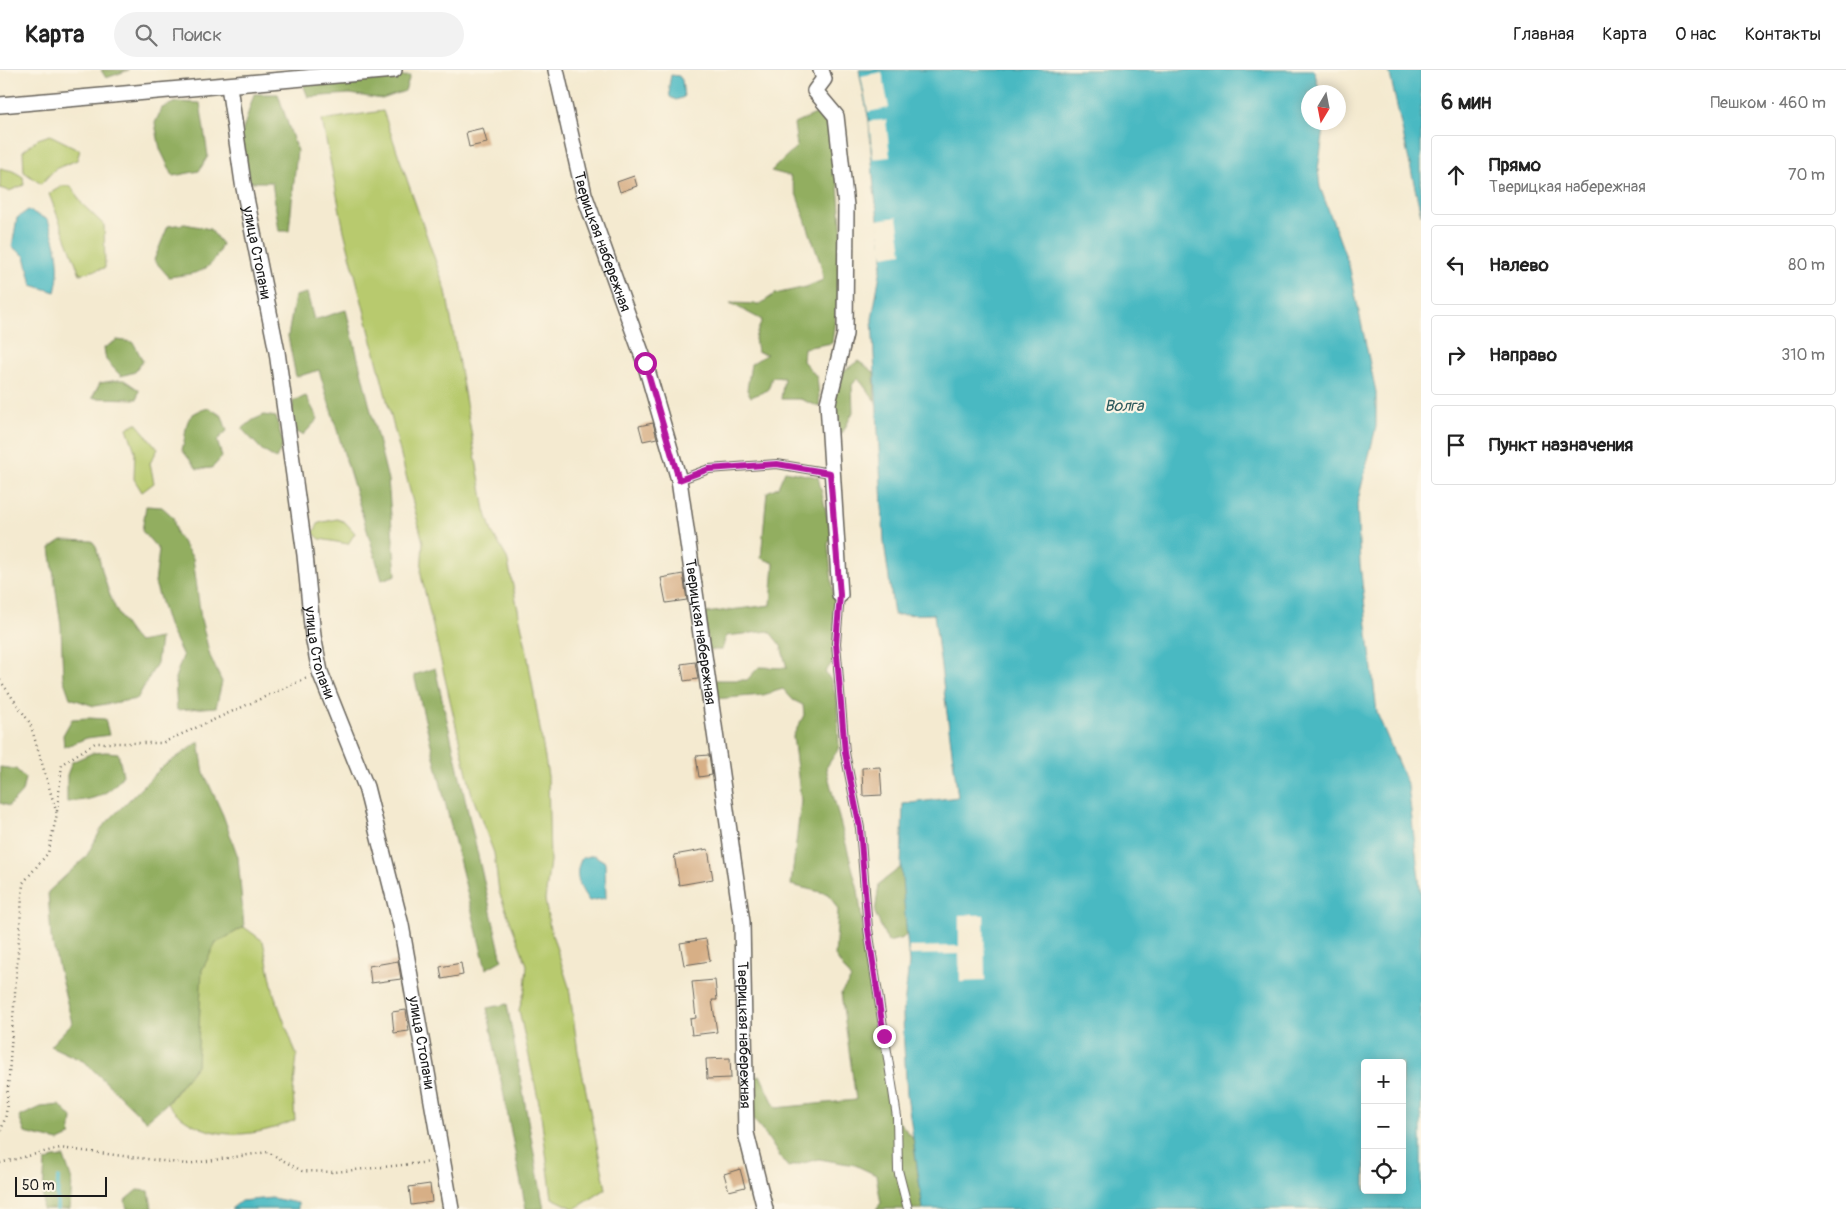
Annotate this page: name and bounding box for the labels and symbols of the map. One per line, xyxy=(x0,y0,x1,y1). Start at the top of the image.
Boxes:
north arrow xyxy=(1301,85,1346,130)
street label: Тверицкая набережная xyxy=(570,170,635,314)
street label: улица Стопани xyxy=(238,204,276,301)
route start xyxy=(634,352,657,375)
water label: Волга xyxy=(1105,396,1145,416)
street label: Тверицкая набережная xyxy=(681,558,720,706)
street label: улица Стопани xyxy=(301,604,339,702)
street label: Тверицкая набережная xyxy=(733,961,755,1109)
street label: улица Стопани xyxy=(404,994,439,1091)
route end xyxy=(873,1025,896,1048)
scale bar xyxy=(15,1174,108,1197)

